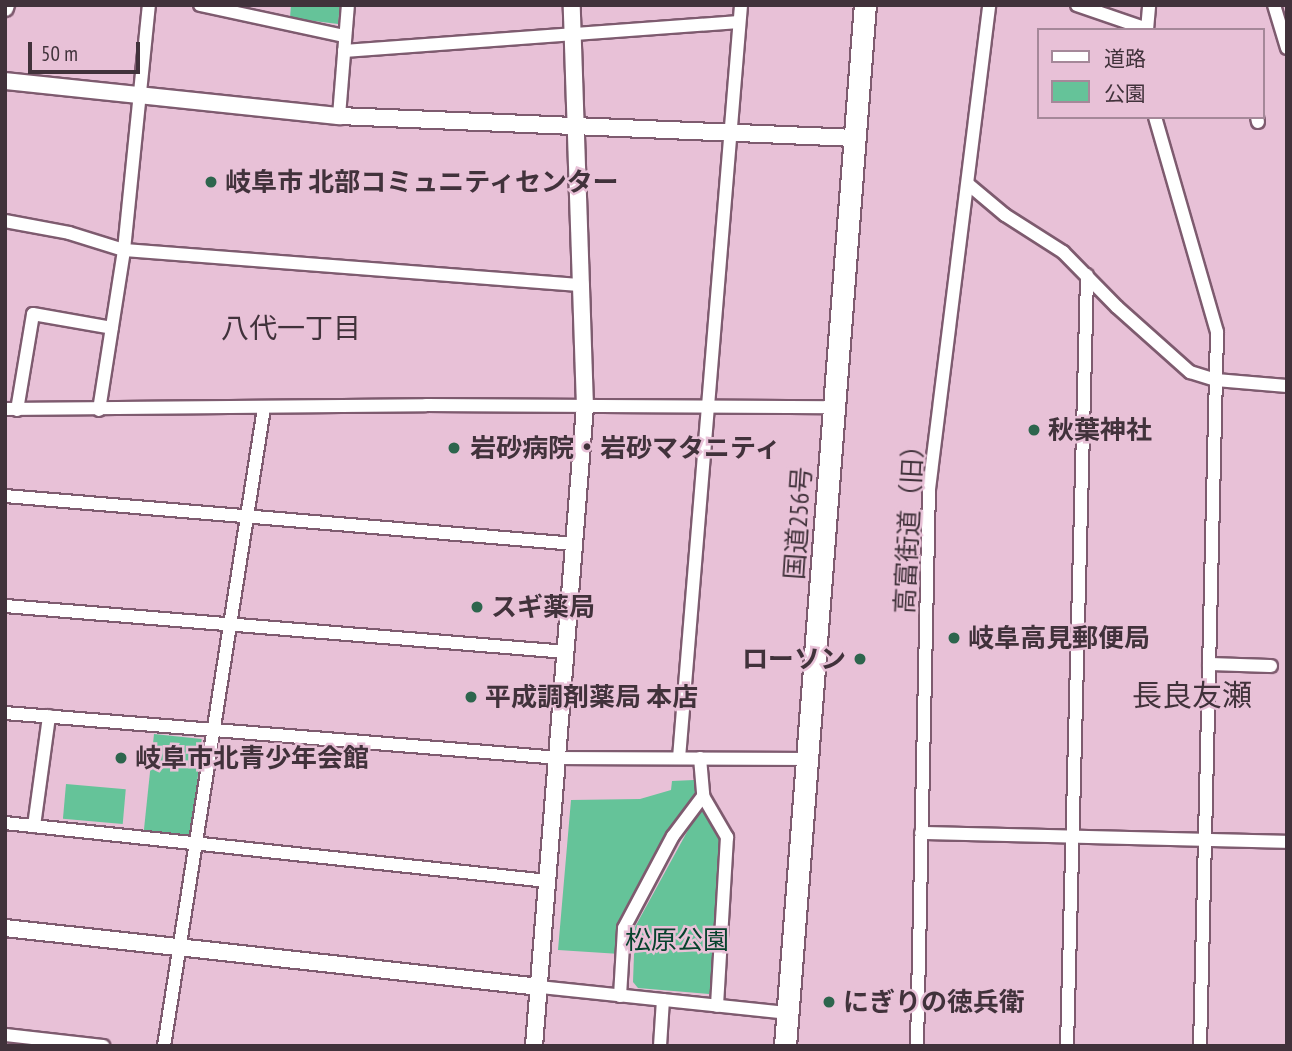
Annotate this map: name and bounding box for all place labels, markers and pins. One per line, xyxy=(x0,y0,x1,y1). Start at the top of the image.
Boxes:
place label: 岐阜市 北部コミュニティセンター xyxy=(225,166,620,198)
marker: 岐阜市 北部コミュニティセンター xyxy=(203,174,219,190)
place label: 秋葉神社 xyxy=(1048,414,1152,446)
marker: 秋葉神社 xyxy=(1026,422,1042,438)
place label: 岩砂病院・岩砂マタニティ xyxy=(470,432,782,464)
marker: 岩砂病院・岩砂マタニティ xyxy=(444,438,464,458)
place label: スギ薬局 xyxy=(491,591,595,623)
marker: スギ薬局 xyxy=(469,599,485,615)
place label: 岐阜高見郵便局 xyxy=(968,622,1150,654)
marker: 岐阜高見郵便局 xyxy=(946,630,962,646)
place label: ローソン xyxy=(742,643,846,675)
marker: ローソン xyxy=(852,651,868,667)
place label: 平成調剤薬局 本店 xyxy=(485,681,698,713)
marker: 平成調剤薬局 本店 xyxy=(463,689,479,705)
place label: 岐阜市北青少年会館 xyxy=(135,742,369,774)
marker: 岐阜市北青少年会館 xyxy=(113,750,129,766)
place label: にぎりの徳兵衛 xyxy=(843,986,1025,1018)
marker: にぎりの徳兵衛 xyxy=(821,994,837,1010)

